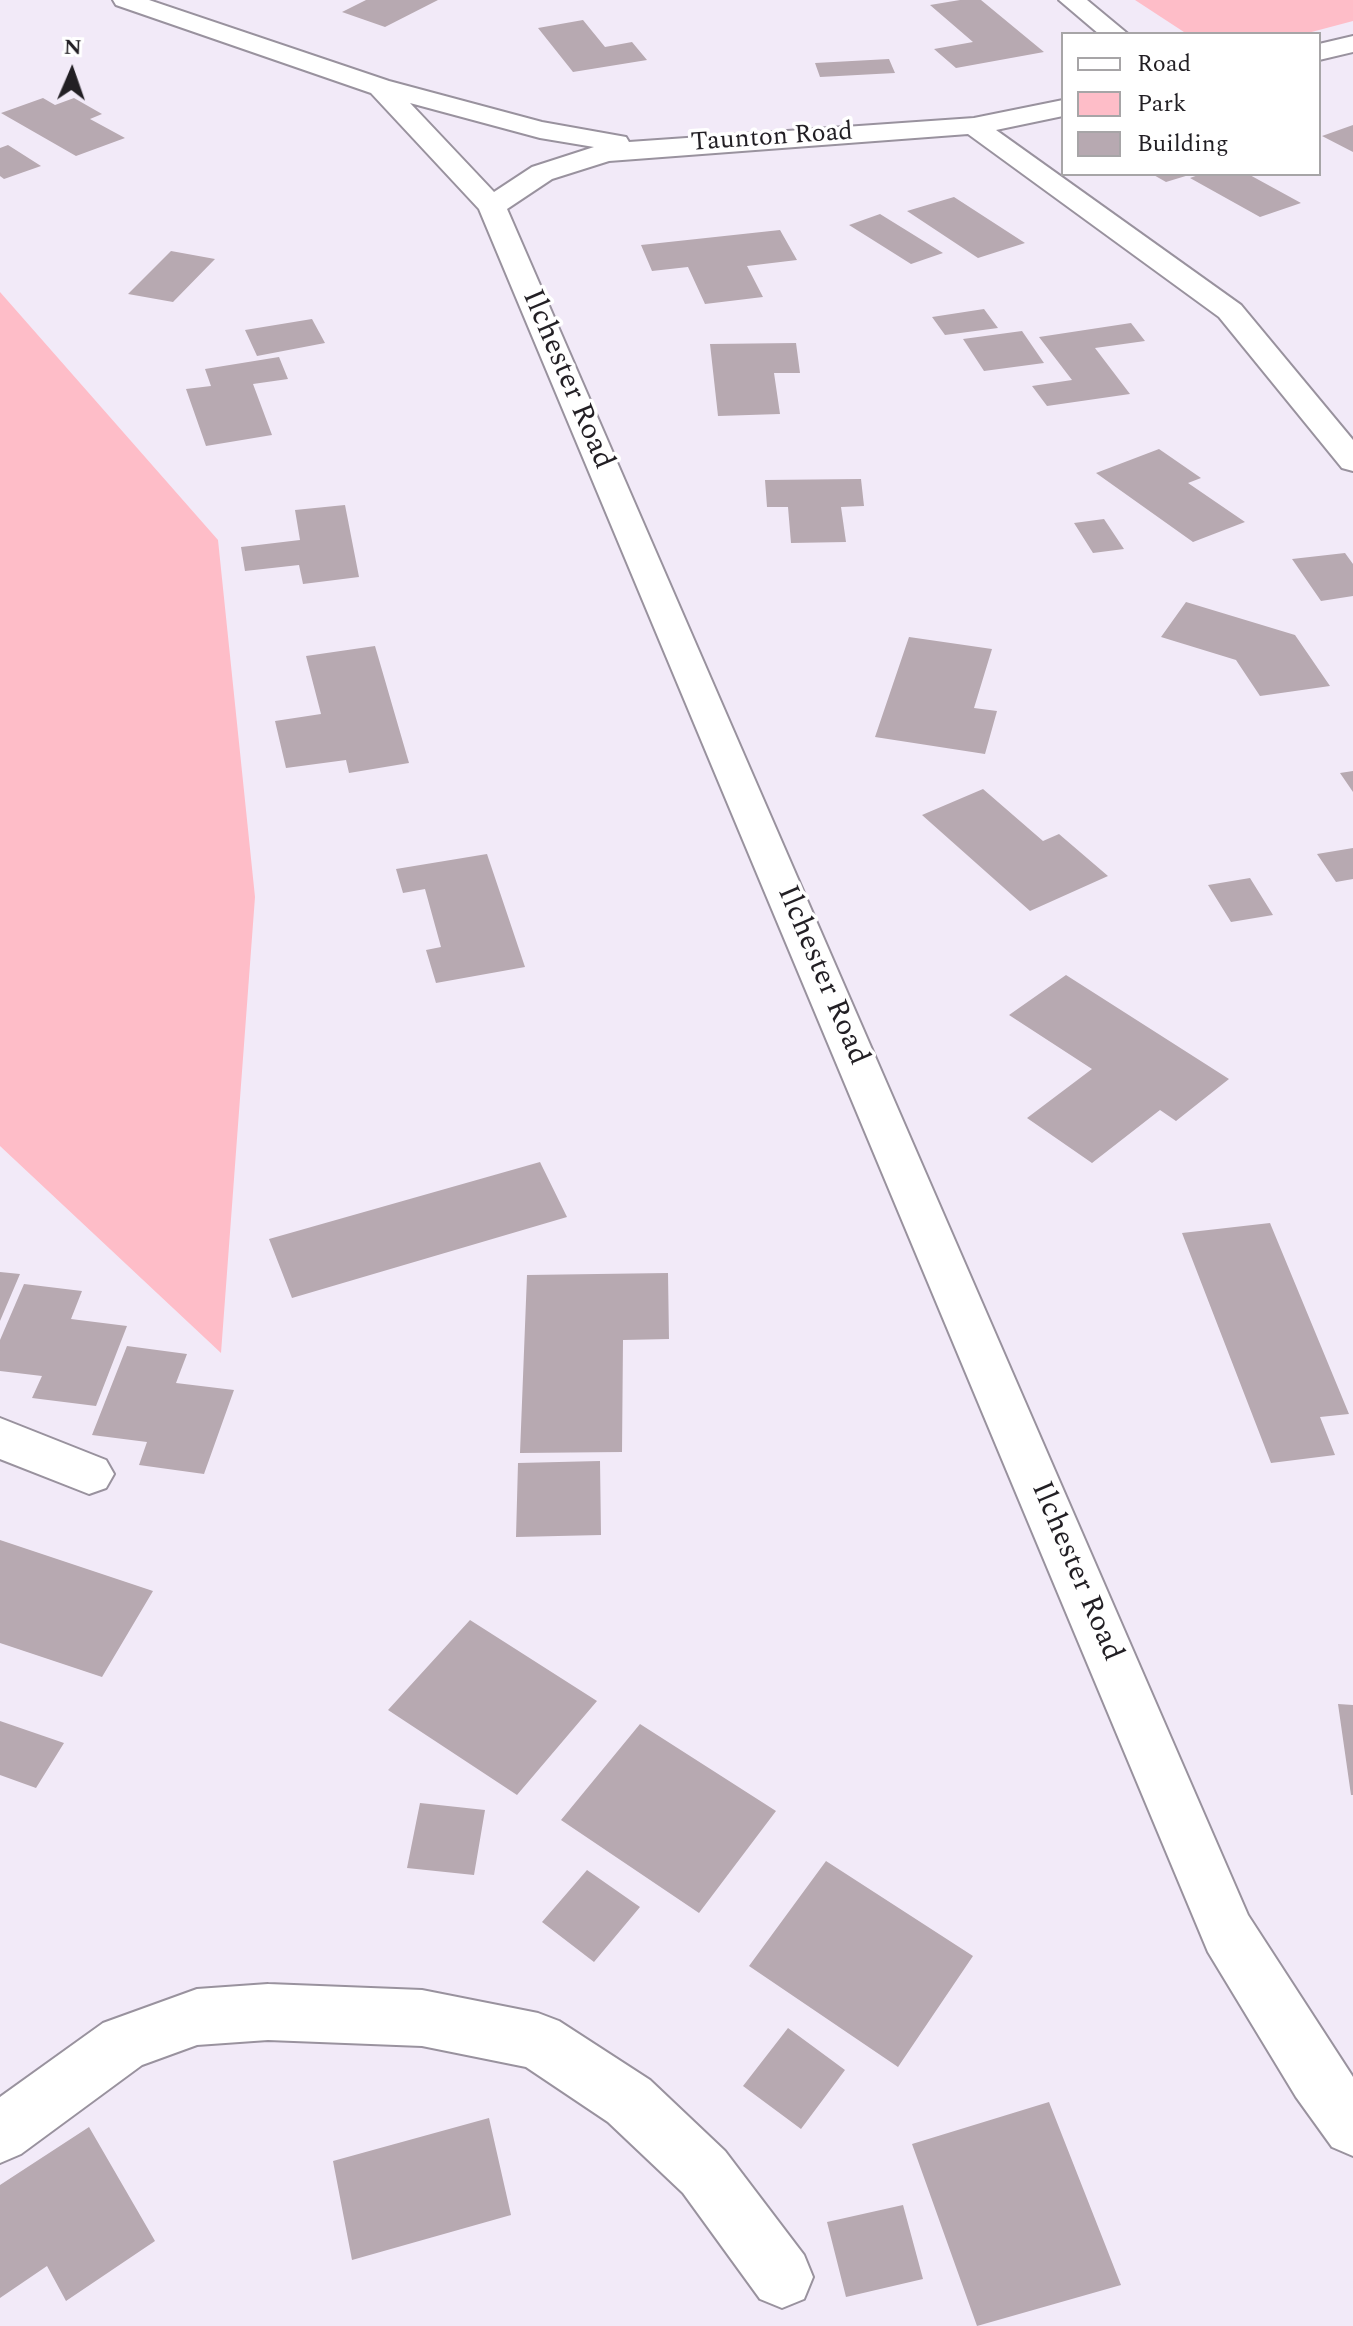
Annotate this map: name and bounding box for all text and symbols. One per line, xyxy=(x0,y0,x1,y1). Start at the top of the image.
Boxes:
text: N xyxy=(63,31,82,64)
north arrow xyxy=(32,32,112,112)
legend xyxy=(1061,32,1321,176)
text: Road xyxy=(1137,46,1191,82)
text: Park xyxy=(1137,86,1187,122)
street label: Taunton Road xyxy=(690,118,854,160)
text: Building xyxy=(1137,126,1229,162)
street label: Ilchester Road xyxy=(512,285,620,475)
street label: Ilchester Road xyxy=(767,881,875,1071)
street label: Ilchester Road xyxy=(1021,1477,1129,1667)

